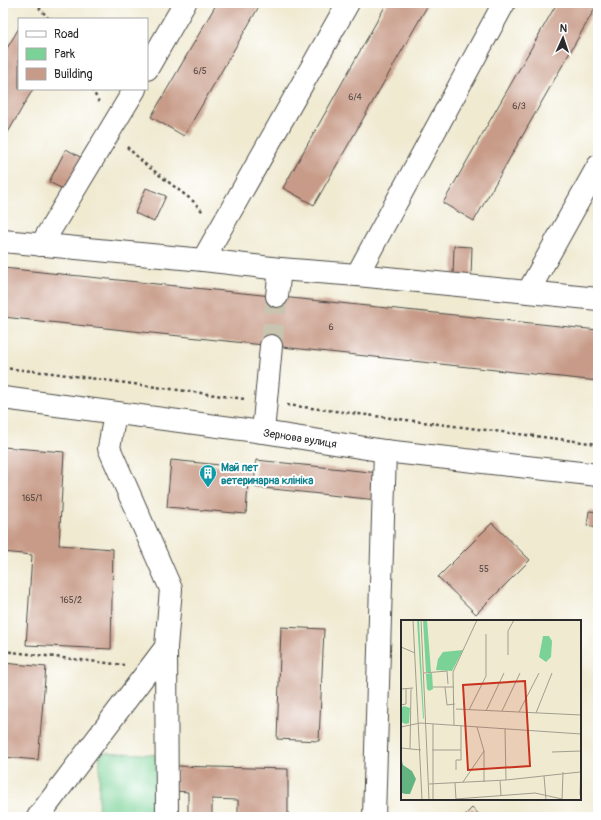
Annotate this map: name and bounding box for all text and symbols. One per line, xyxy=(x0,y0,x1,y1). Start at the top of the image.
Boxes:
legend xyxy=(18,18,148,90)
north arrow xyxy=(543,18,583,58)
text: N xyxy=(559,22,568,35)
text: Road xyxy=(54,27,79,42)
text: Park xyxy=(54,47,75,62)
house number: 6/5 xyxy=(193,66,207,77)
text: Building xyxy=(54,67,93,82)
house number: 6/4 xyxy=(348,92,363,103)
house number: 6/3 xyxy=(512,101,526,112)
house number: 6 xyxy=(328,322,334,333)
street label: Зернова вулиця xyxy=(262,426,338,451)
place label: Май пет ветеринарна клініка xyxy=(221,461,313,487)
building icon: Май пет ветеринарна клініка xyxy=(198,463,218,488)
house number: 165/1 xyxy=(22,493,42,504)
house number: 55 xyxy=(479,564,489,575)
house number: 165/2 xyxy=(60,595,82,606)
inset map xyxy=(401,620,581,800)

